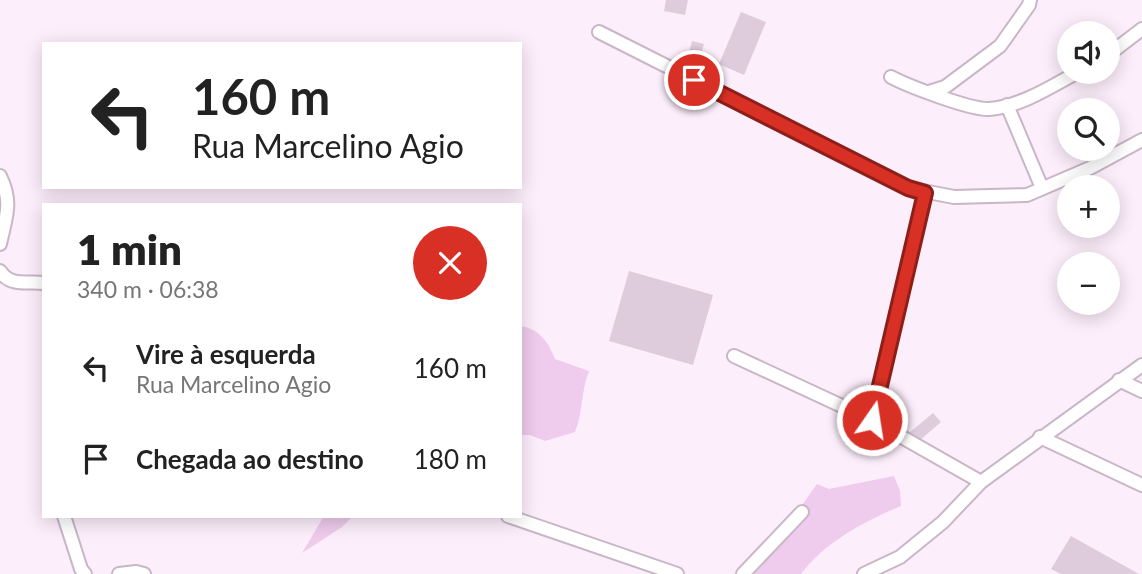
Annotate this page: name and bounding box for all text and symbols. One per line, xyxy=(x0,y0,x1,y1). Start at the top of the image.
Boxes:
map controls xyxy=(1057,21,1120,315)
button: sound xyxy=(1057,21,1120,84)
pin xyxy=(664,50,724,110)
icon: arrive xyxy=(675,61,713,99)
text: 160 m xyxy=(192,67,330,125)
icon: left xyxy=(77,70,168,161)
button: search xyxy=(1057,98,1120,161)
text: Rua Marcelino Agio xyxy=(192,126,464,165)
button: + xyxy=(1057,175,1120,238)
text: 1 min xyxy=(77,224,182,274)
button: close xyxy=(413,226,487,300)
button: − xyxy=(1057,252,1120,315)
text: 340 m · 06:38 xyxy=(77,275,219,303)
text: Vire à esquerda xyxy=(136,338,316,370)
icon: left xyxy=(77,349,115,387)
text: 160 m xyxy=(414,352,487,384)
text: Rua Marcelino Agio xyxy=(136,370,331,398)
position arrow xyxy=(835,383,909,457)
icon: arrive xyxy=(77,440,115,478)
text: Chegada ao destino xyxy=(136,443,364,475)
text: 180 m xyxy=(414,443,487,475)

